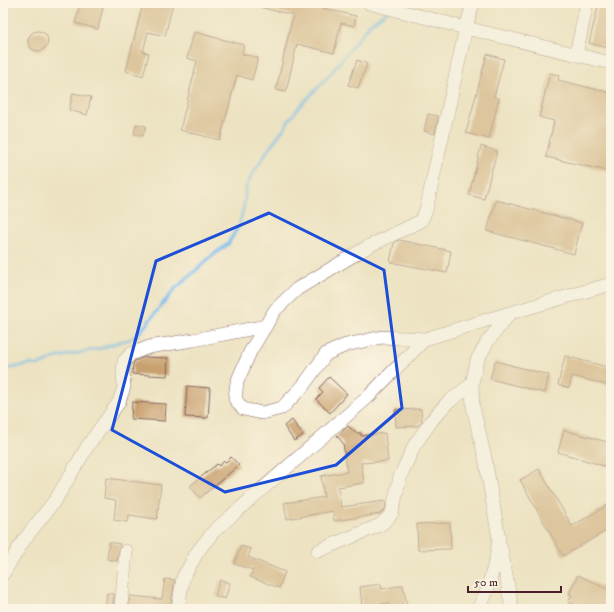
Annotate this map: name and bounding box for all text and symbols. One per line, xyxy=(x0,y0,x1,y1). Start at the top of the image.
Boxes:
scale bar xyxy=(468,568,561,594)
text: 50 m xyxy=(474,575,498,590)

